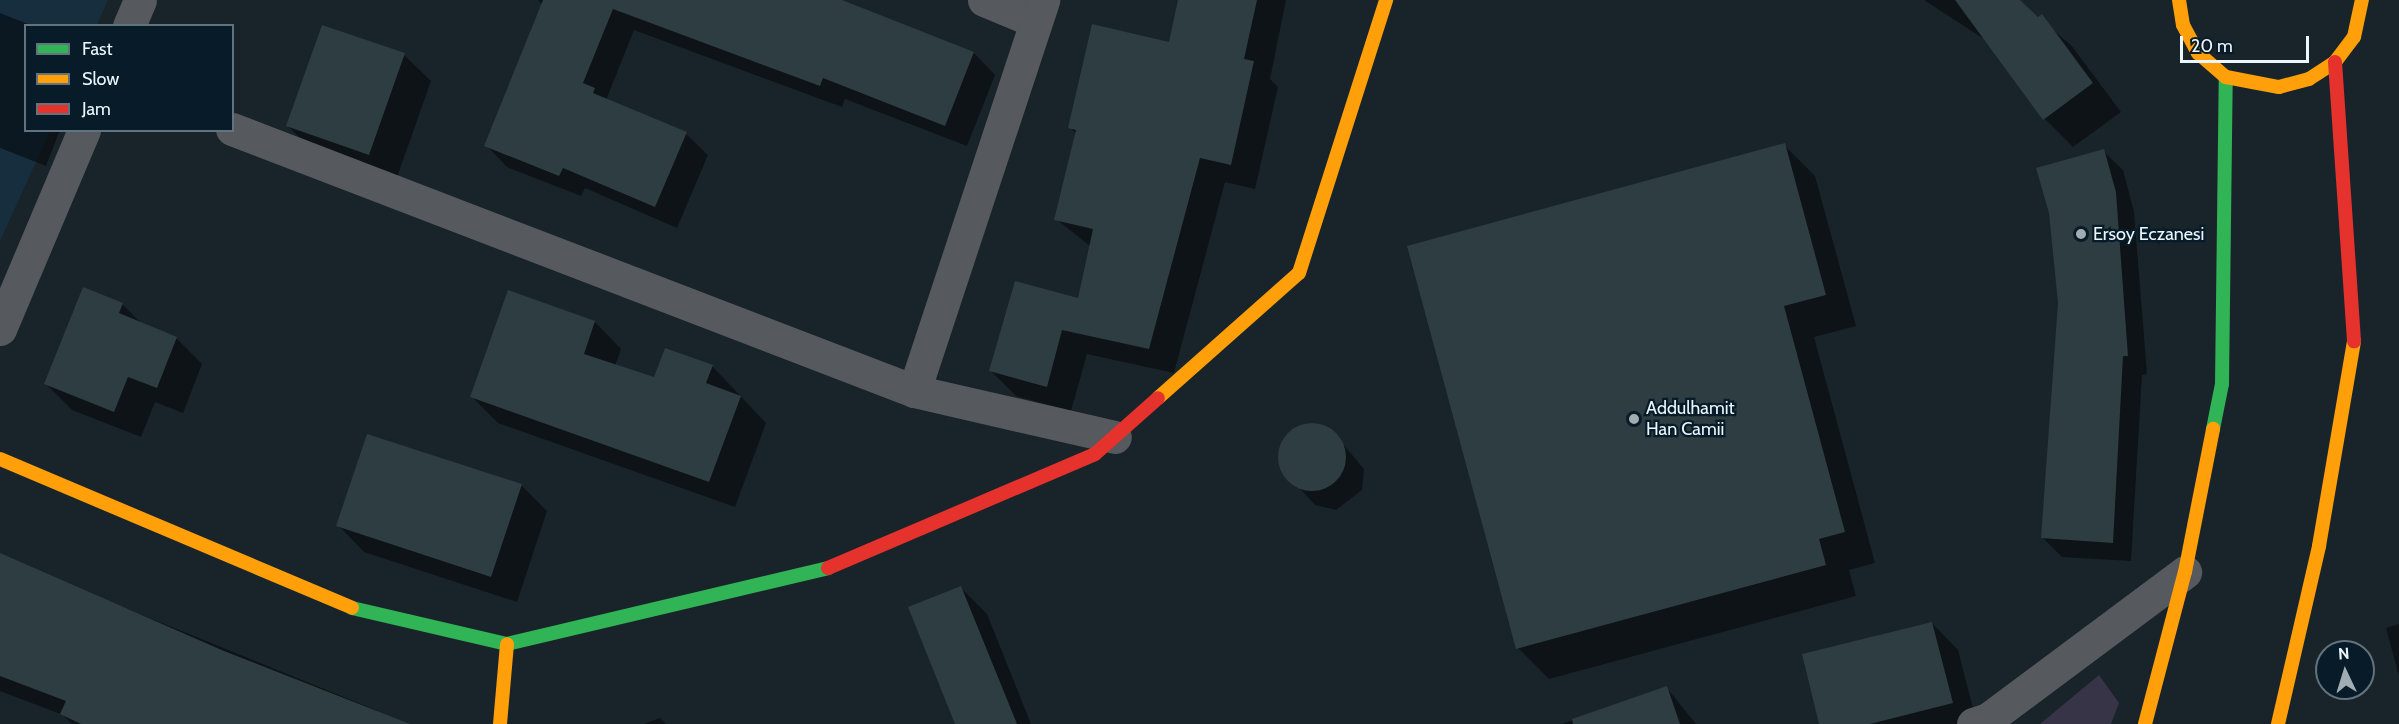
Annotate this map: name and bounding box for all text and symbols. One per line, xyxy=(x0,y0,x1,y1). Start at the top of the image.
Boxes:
legend xyxy=(24,24,234,132)
scale bar xyxy=(2183,24,2312,62)
text: 20 m xyxy=(2191,35,2233,57)
text: Fast xyxy=(82,38,113,60)
text: Slow xyxy=(82,68,119,90)
text: Jam xyxy=(82,98,111,120)
place label: Ersoy Eczanesi xyxy=(2093,223,2204,245)
marker: Ersoy Eczanesi xyxy=(2074,227,2088,241)
place label: Addulhamit Han Camii xyxy=(1646,398,1735,440)
marker: Addulhamit Han Camii xyxy=(1627,412,1641,426)
north arrow xyxy=(2315,640,2375,700)
text: N xyxy=(2338,644,2350,663)

